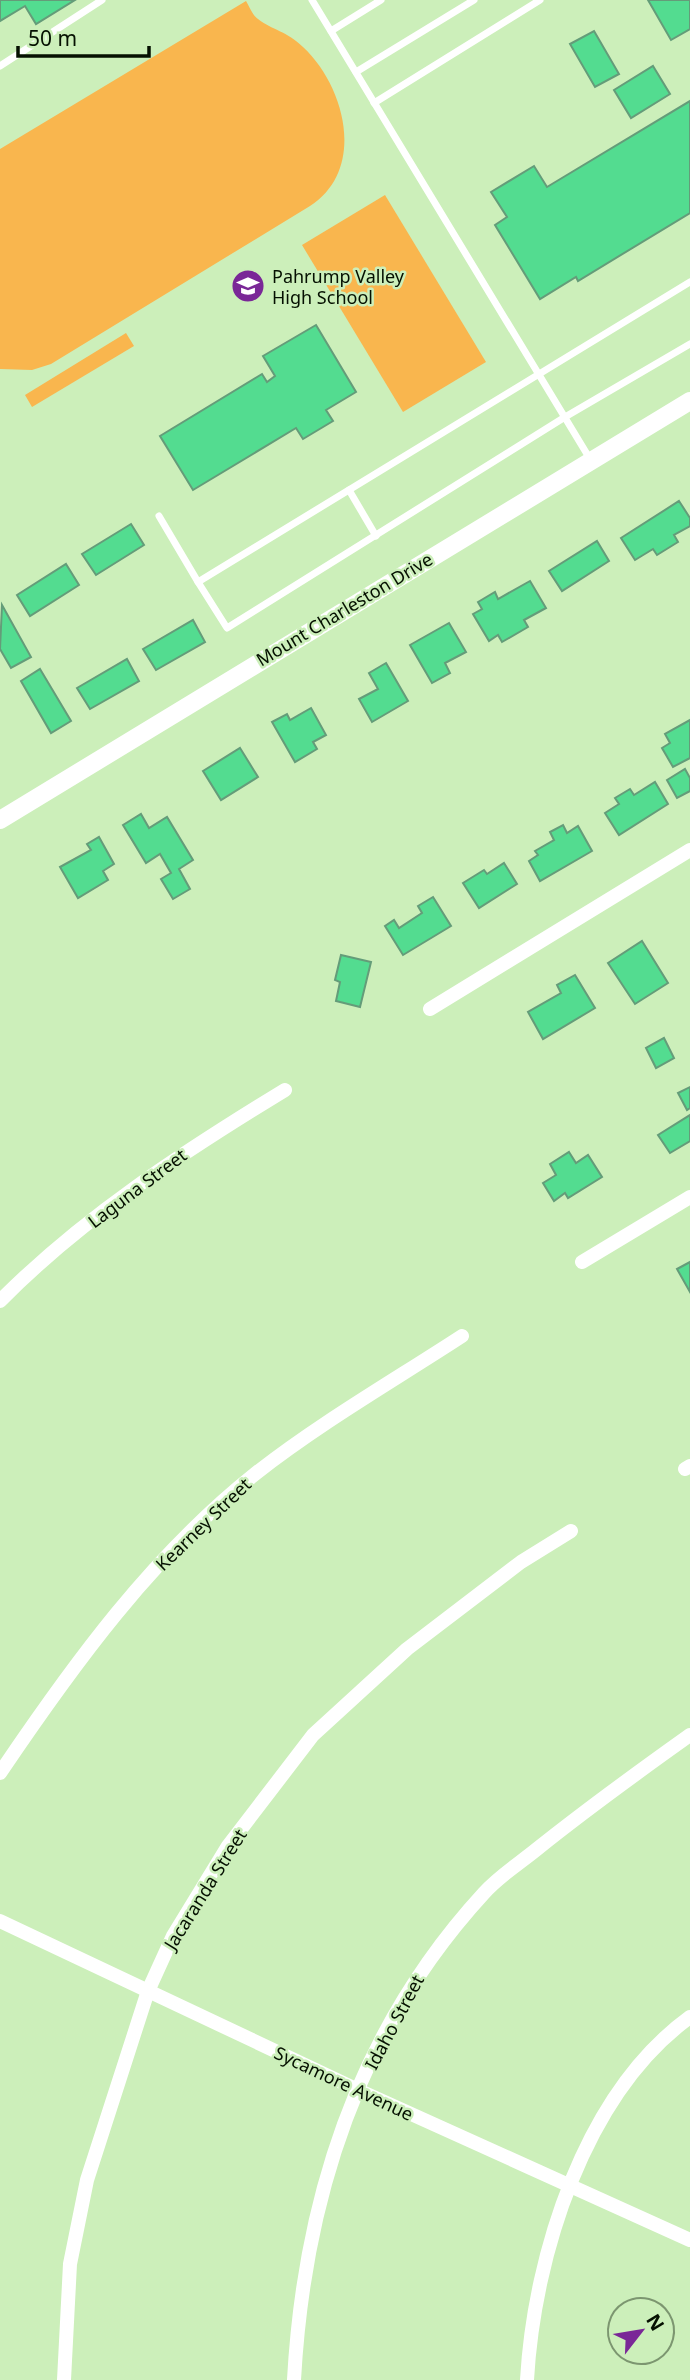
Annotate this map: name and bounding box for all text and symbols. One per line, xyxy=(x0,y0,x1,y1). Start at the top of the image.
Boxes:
scale bar xyxy=(18,14,149,58)
text: 50 m xyxy=(28,24,77,52)
place label: Pahrump Valley High School xyxy=(272,264,405,309)
school or university icon: Pahrump Valley High School xyxy=(229,267,267,305)
street label: Mount Charleston Drive xyxy=(251,547,437,671)
street label: Laguna Street xyxy=(83,1143,192,1233)
street label: Kearney Street xyxy=(150,1472,256,1576)
street label: Jacaranda Street xyxy=(157,1824,252,1956)
street label: Idaho Street xyxy=(359,1970,429,2074)
street label: Sycamore Avenue xyxy=(271,2040,417,2126)
north arrow xyxy=(606,2296,676,2366)
text: N xyxy=(640,2309,671,2336)

